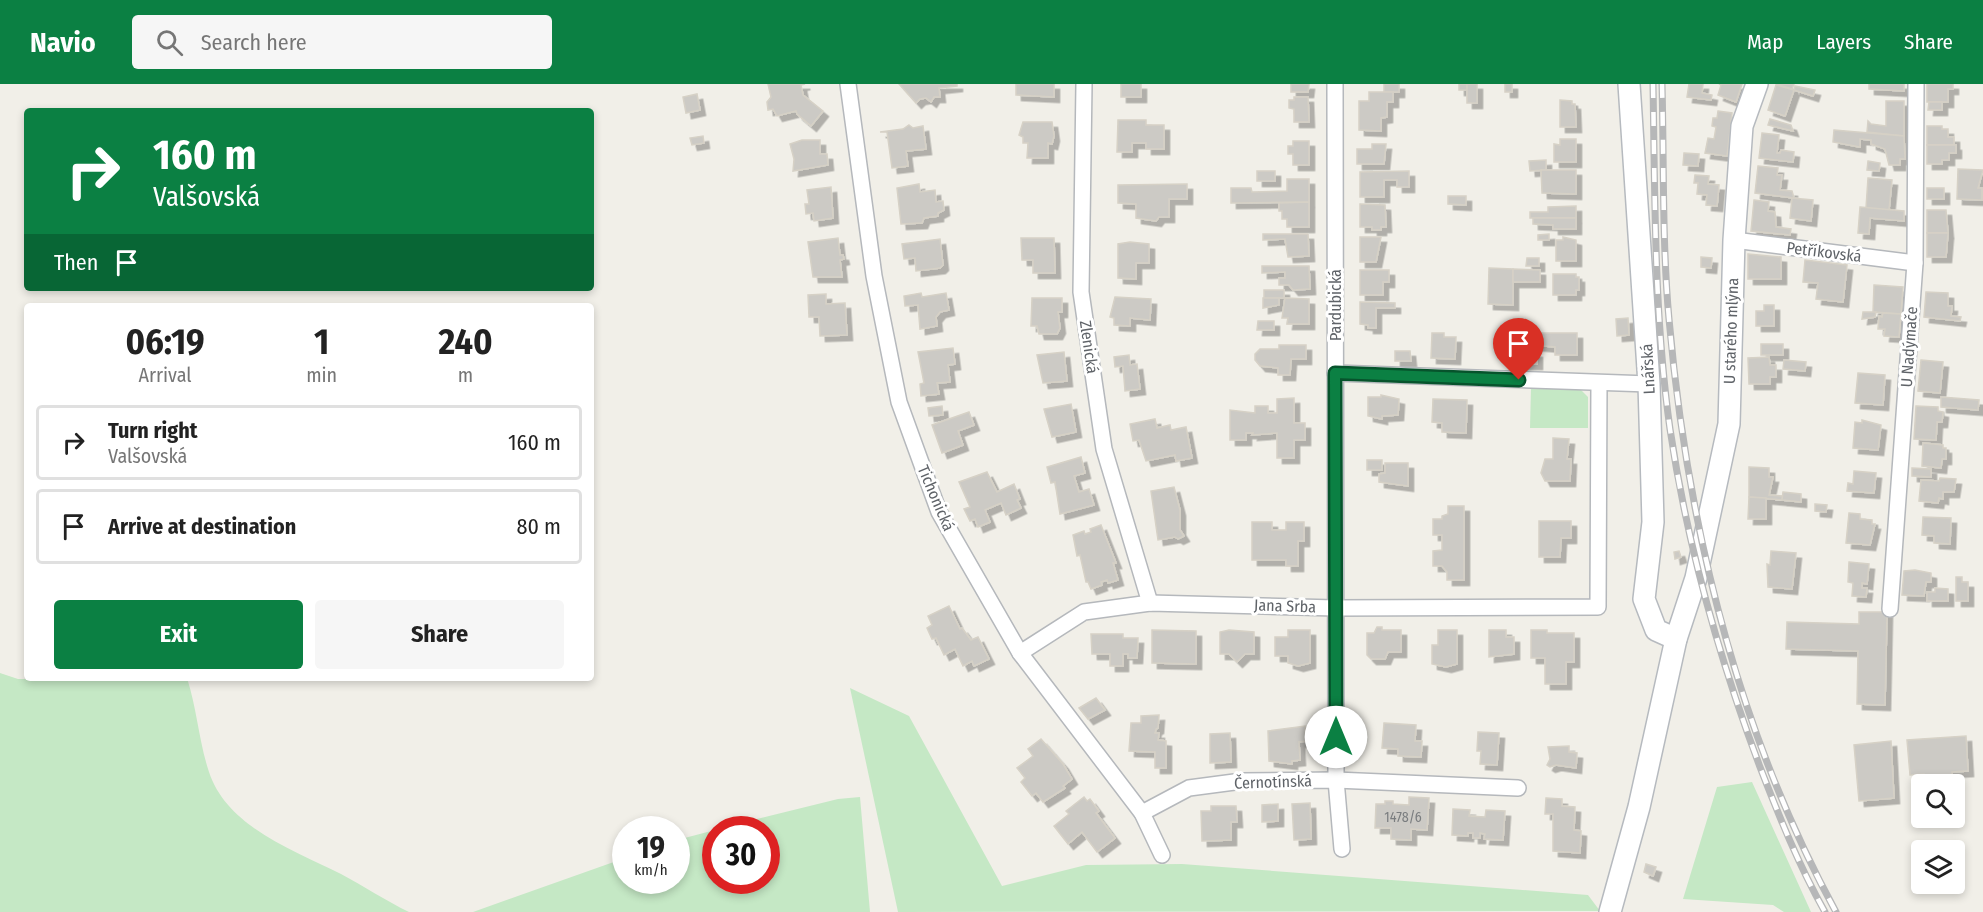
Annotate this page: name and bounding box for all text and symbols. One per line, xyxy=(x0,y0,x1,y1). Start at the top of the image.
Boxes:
search box xyxy=(132,15,552,69)
text: Navio xyxy=(30,26,96,59)
icon: search xyxy=(153,26,186,59)
text: Search here xyxy=(201,29,307,56)
text: Map xyxy=(1747,29,1783,55)
text: Layers xyxy=(1816,29,1871,55)
text: Share xyxy=(1904,29,1953,55)
text: 160 m xyxy=(153,130,256,180)
icon: right xyxy=(54,132,132,210)
text: Valšovská xyxy=(153,181,260,213)
street label: Petříkovská xyxy=(1785,238,1863,266)
icon: arrive xyxy=(110,246,143,279)
text: Then xyxy=(54,249,98,276)
street label: Pardubická xyxy=(1326,269,1345,341)
street label: U starého mlýna xyxy=(1720,277,1742,384)
street label: U Nadýmače xyxy=(1897,306,1921,388)
pin xyxy=(1493,318,1544,380)
street label: Zlenická xyxy=(1076,319,1102,375)
text: 06:19 xyxy=(125,320,205,364)
text: 1 xyxy=(314,320,329,364)
text: 240 xyxy=(439,320,493,364)
icon: arrive xyxy=(1502,327,1535,360)
street label: Lnářská xyxy=(1637,343,1659,395)
text: Arrival xyxy=(139,363,192,387)
text: min xyxy=(306,363,337,387)
text: m xyxy=(458,363,473,387)
text: Turn right xyxy=(108,417,197,444)
icon: right xyxy=(57,426,90,459)
text: 160 m xyxy=(508,429,561,456)
text: Valšovská xyxy=(108,444,187,468)
street label: Tichonická xyxy=(914,462,958,534)
icon: arrive xyxy=(57,510,90,543)
text: Arrive at destination xyxy=(108,513,296,540)
text: 80 m xyxy=(516,513,561,540)
street label: Jana Srba xyxy=(1254,595,1316,617)
button: Exit xyxy=(54,600,303,669)
button: Share xyxy=(315,600,564,669)
position arrow xyxy=(1304,705,1368,769)
street label: Černotínská xyxy=(1234,770,1312,793)
map controls xyxy=(1911,774,1965,894)
button: search xyxy=(1911,774,1965,828)
house number: 1478/6 xyxy=(1384,809,1422,826)
speed limit sign: 30 xyxy=(702,816,780,894)
text: 19 xyxy=(637,830,665,866)
button: layers xyxy=(1911,840,1965,894)
text: km/h xyxy=(634,861,668,879)

